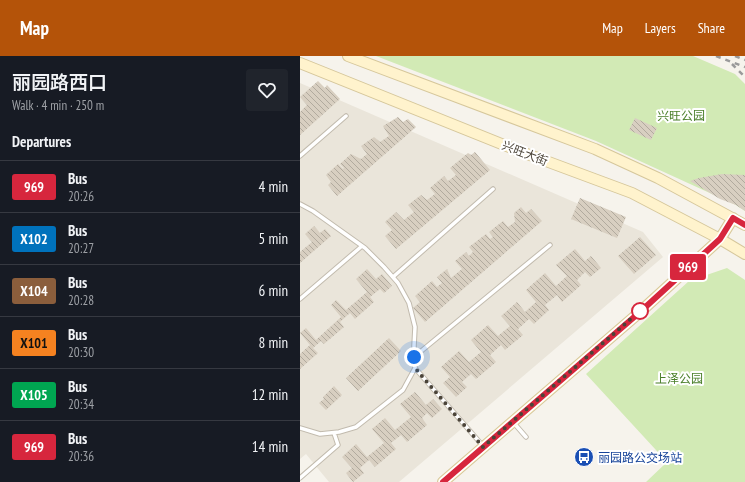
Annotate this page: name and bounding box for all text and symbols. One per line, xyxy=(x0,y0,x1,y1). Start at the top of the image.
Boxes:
text: Map xyxy=(20,16,49,40)
text: Map xyxy=(602,19,623,37)
text: Layers xyxy=(645,19,676,37)
text: Share xyxy=(698,19,725,37)
button: heart xyxy=(246,69,288,111)
text: 丽园路西口 xyxy=(12,70,107,94)
text: Walk · 4 min · 250 m xyxy=(12,97,104,114)
park label: 兴旺公园 xyxy=(657,108,705,123)
text: Departures xyxy=(12,132,71,151)
street label: 兴旺大街 xyxy=(500,137,550,169)
text: Bus xyxy=(68,169,87,188)
text: 4 min xyxy=(258,177,288,196)
text: 969 xyxy=(24,178,44,196)
text: 20:26 xyxy=(68,188,94,205)
text: Bus xyxy=(68,221,87,240)
text: 5 min xyxy=(258,229,288,248)
text: X102 xyxy=(20,230,48,248)
text: 20:27 xyxy=(68,240,94,257)
line badge: 969 xyxy=(665,254,711,280)
text: 969 xyxy=(678,258,698,276)
text: Bus xyxy=(68,273,87,292)
text: 6 min xyxy=(258,281,288,300)
text: X104 xyxy=(20,282,48,300)
text: 20:28 xyxy=(68,292,94,309)
unlabelled marker xyxy=(631,302,649,320)
text: Bus xyxy=(68,325,87,344)
text: 8 min xyxy=(258,333,288,352)
text: X101 xyxy=(20,334,48,352)
text: 20:30 xyxy=(68,344,94,361)
your location xyxy=(404,347,424,367)
park label: 上泽公园 xyxy=(655,371,703,386)
text: Bus xyxy=(68,377,87,396)
text: 12 min xyxy=(252,385,288,404)
text: X105 xyxy=(20,386,48,404)
text: 20:34 xyxy=(68,396,94,413)
text: Bus xyxy=(68,429,87,448)
text: 14 min xyxy=(252,437,288,456)
text: 969 xyxy=(24,438,44,456)
bus stop icon: 丽园路公交场站 xyxy=(573,446,595,468)
text: 20:36 xyxy=(68,448,94,465)
place label: 丽园路公交场站 xyxy=(598,450,682,465)

